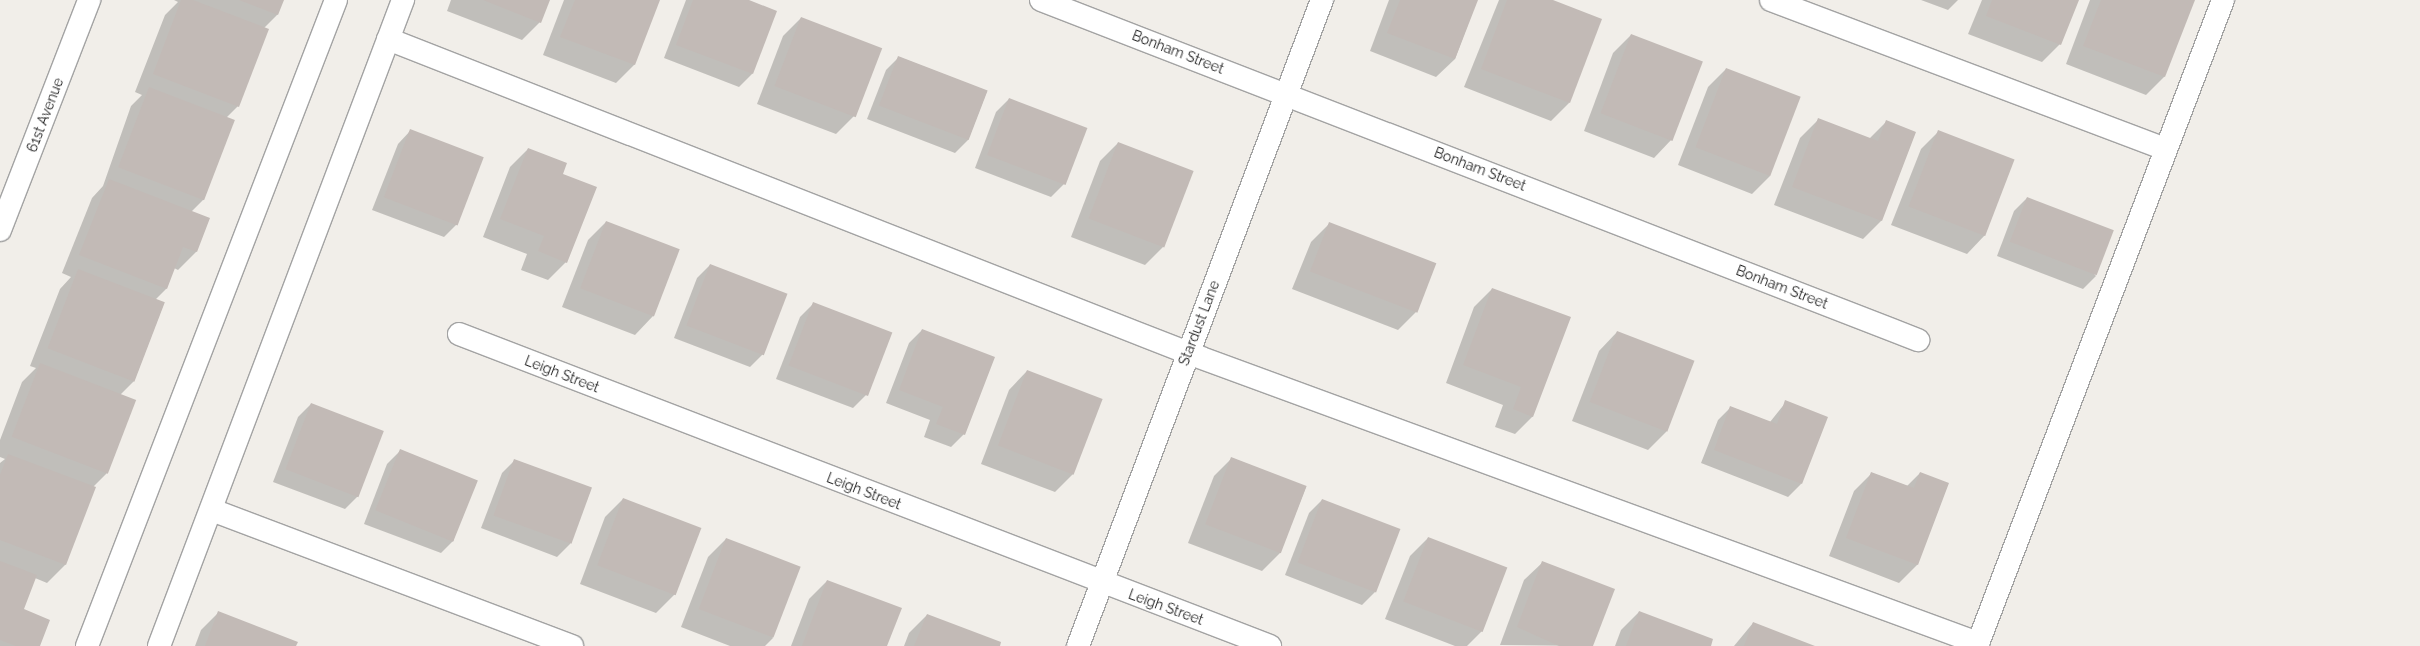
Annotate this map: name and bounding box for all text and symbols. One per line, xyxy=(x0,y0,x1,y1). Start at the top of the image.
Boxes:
street label: Bonham Street xyxy=(1130,27,1226,77)
street label: 61st Avenue xyxy=(23,75,67,155)
street label: Bonham Street xyxy=(1432,144,1528,194)
street label: Bonham Street xyxy=(1734,262,1830,312)
street label: Stardust Lane xyxy=(1175,278,1223,368)
street label: Leigh Street xyxy=(522,352,602,396)
street label: Leigh Street xyxy=(824,469,904,513)
street label: Leigh Street xyxy=(1126,586,1206,628)

